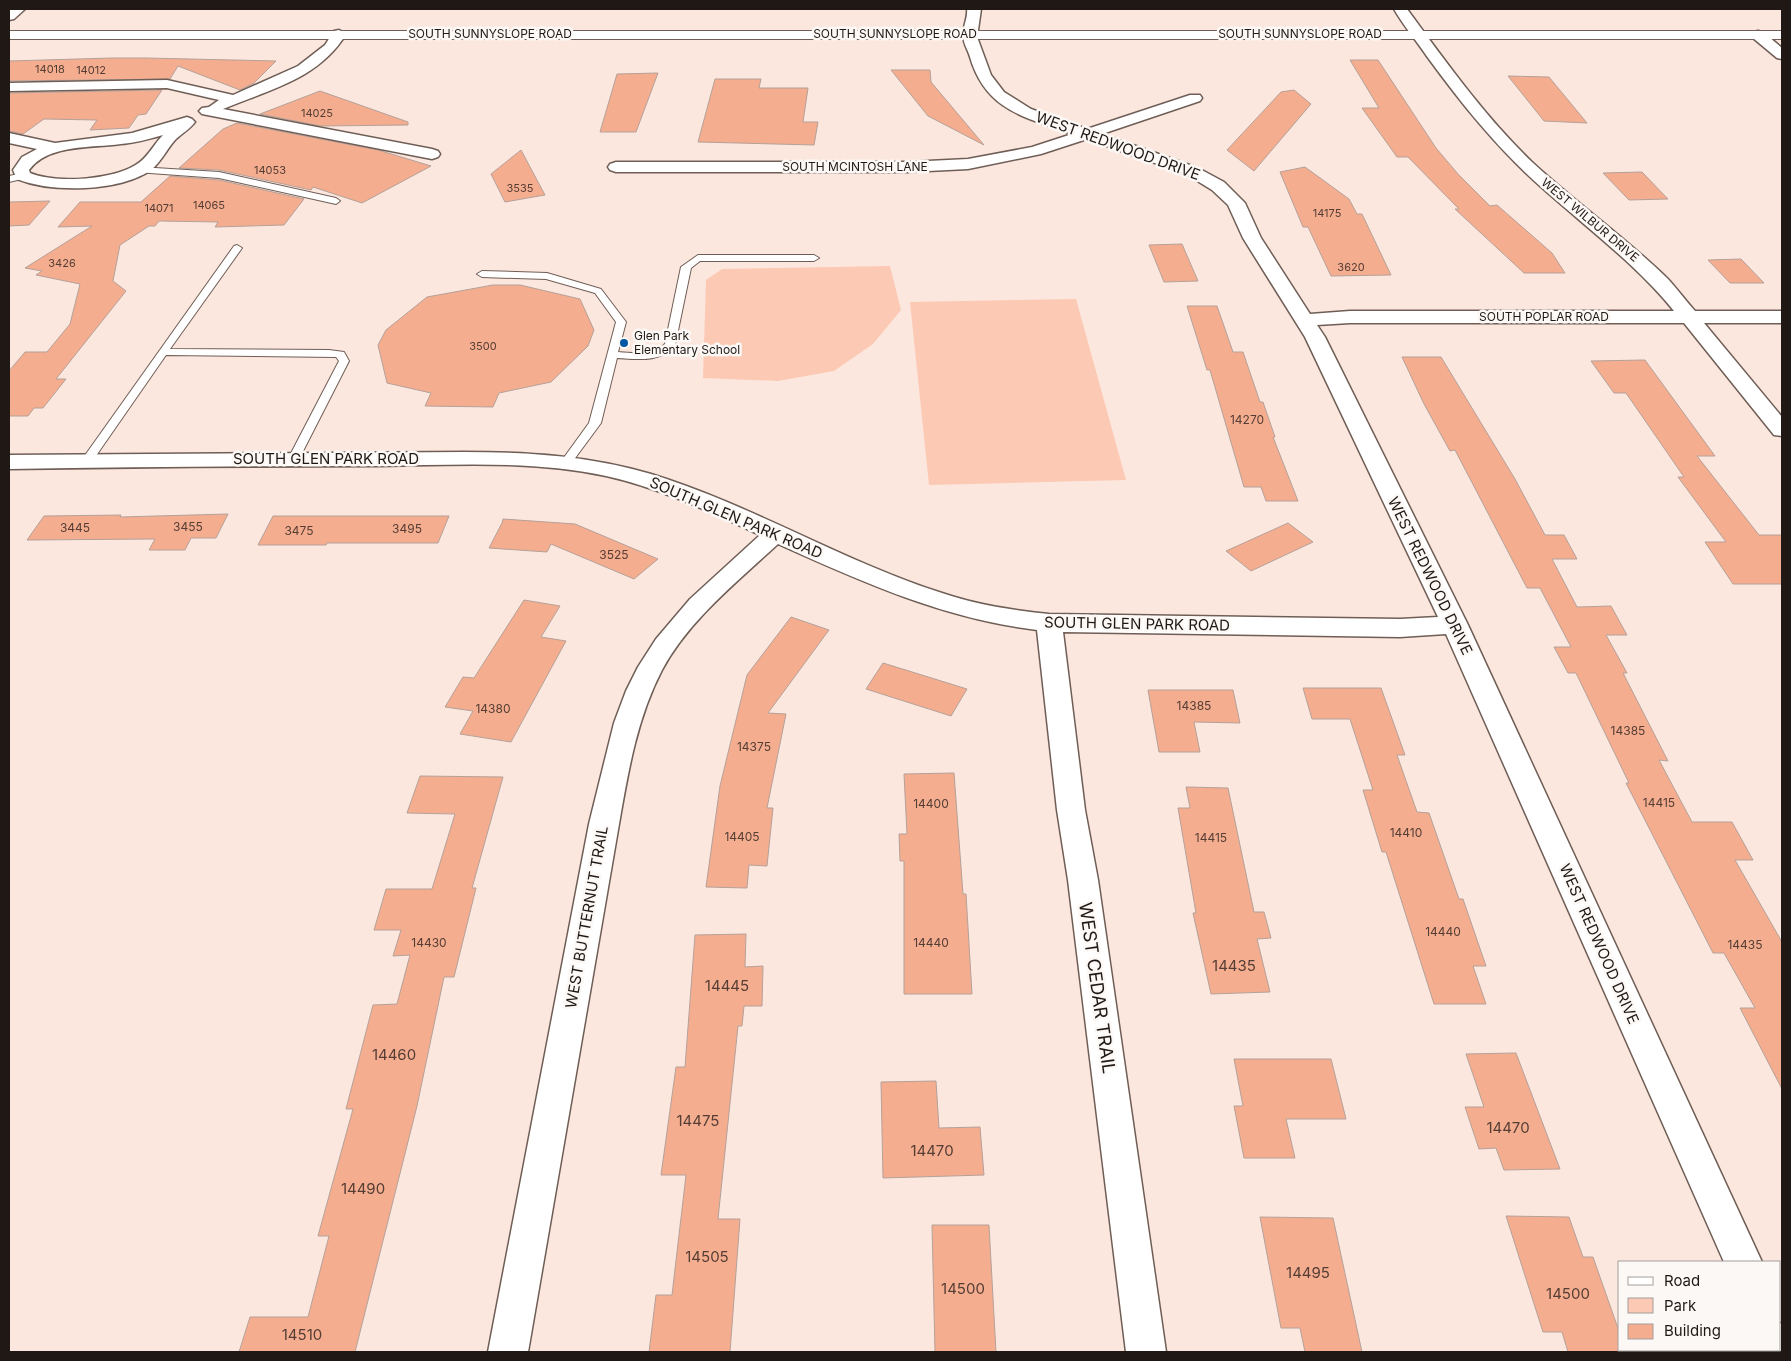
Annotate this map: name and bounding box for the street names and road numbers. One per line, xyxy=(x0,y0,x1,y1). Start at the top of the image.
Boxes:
street label: SOUTH SUNNYSLOPE ROAD xyxy=(408,26,572,41)
street label: SOUTH SUNNYSLOPE ROAD xyxy=(813,26,977,41)
street label: SOUTH SUNNYSLOPE ROAD xyxy=(1218,26,1382,41)
street label: WEST REDWOOD DRIVE xyxy=(1033,107,1203,184)
street label: SOUTH MCINTOSH LANE xyxy=(782,159,928,174)
street label: WEST WILBUR DRIVE xyxy=(1539,174,1642,265)
street label: SOUTH POPLAR ROAD xyxy=(1479,309,1609,324)
street label: SOUTH GLEN PARK ROAD xyxy=(233,449,419,468)
street label: SOUTH GLEN PARK ROAD xyxy=(647,472,826,563)
street label: WEST REDWOOD DRIVE xyxy=(1384,494,1477,658)
street label: SOUTH GLEN PARK ROAD xyxy=(1044,612,1230,635)
street label: WEST BUTTERNUT TRAIL xyxy=(561,824,612,1010)
street label: WEST REDWOOD DRIVE xyxy=(1556,861,1643,1027)
street label: WEST CEDAR TRAIL xyxy=(1075,901,1120,1075)

